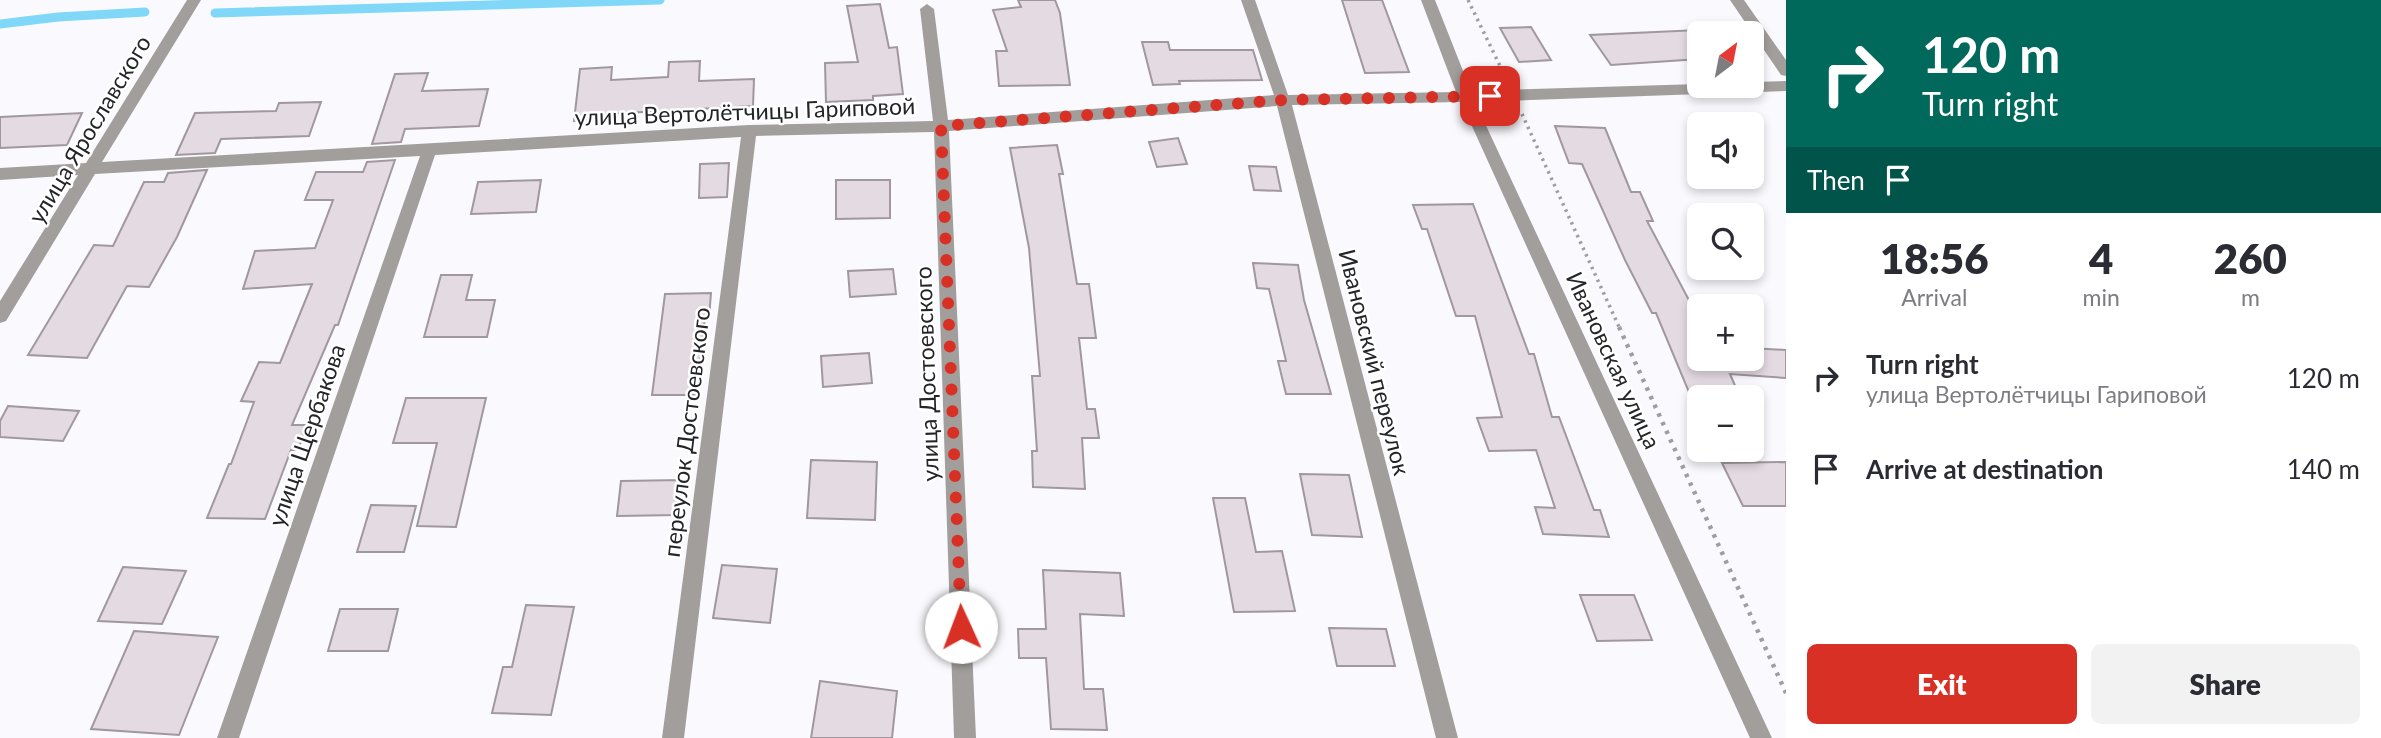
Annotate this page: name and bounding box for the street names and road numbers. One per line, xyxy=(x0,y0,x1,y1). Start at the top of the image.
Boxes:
street label: улица Ярославского xyxy=(22,30,156,228)
street label: улица Вертолётчицы Гариповой xyxy=(574,91,916,131)
street label: Ивановский переулок xyxy=(1333,246,1417,478)
street label: улица Достоевского xyxy=(908,266,944,482)
street label: Ивановская улица xyxy=(1561,267,1667,453)
street label: переулок Достоевского xyxy=(657,305,715,559)
street label: улица Щербакова xyxy=(262,340,350,530)

